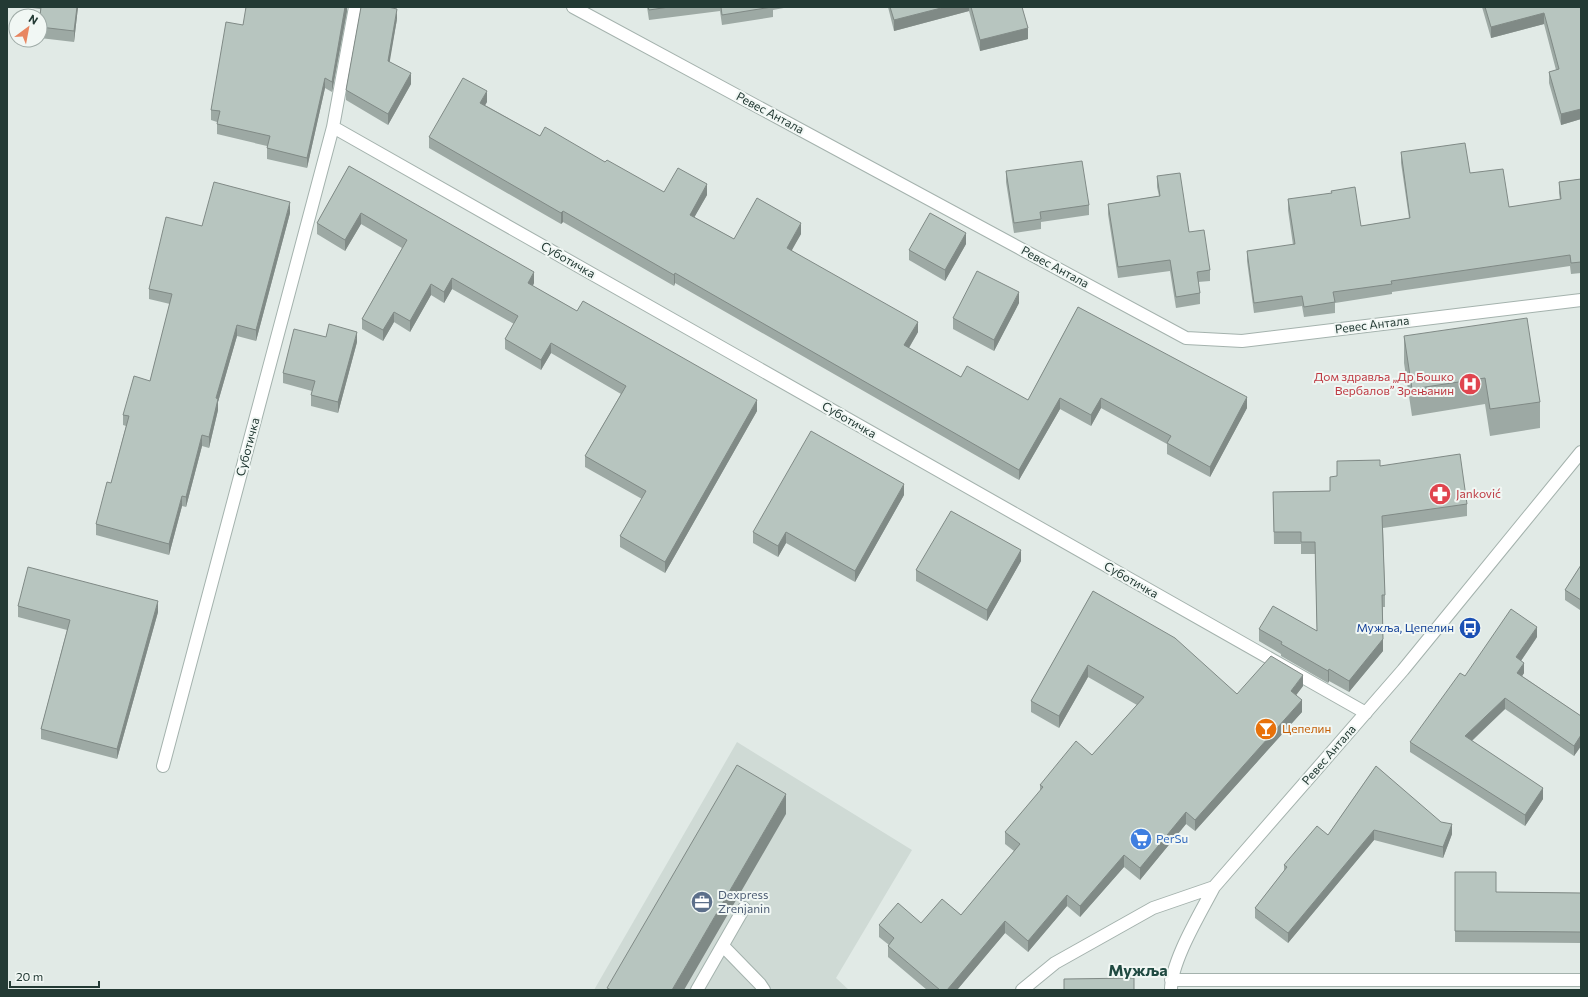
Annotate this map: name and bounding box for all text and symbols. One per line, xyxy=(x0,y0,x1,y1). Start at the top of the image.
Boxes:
north arrow xyxy=(8,8,48,48)
text: N xyxy=(27,11,41,27)
street label: Ревес Антала xyxy=(734,88,807,136)
street label: Суботичка xyxy=(539,238,598,280)
street label: Ревес Антала xyxy=(1019,242,1092,290)
street label: Ревес Антала xyxy=(1334,313,1410,336)
place label: Дом здравља „Др Бошко Вербалов” Зрењанин xyxy=(1314,369,1454,397)
hospital icon: Дом здравља „Др Бошко Вербалов” Зрењанин xyxy=(1457,371,1483,397)
street label: Суботичка xyxy=(820,398,879,440)
street label: Суботичка xyxy=(232,416,262,478)
pharmacy icon: Janković xyxy=(1427,481,1453,507)
place label: Janković xyxy=(1456,486,1501,501)
street label: Суботичка xyxy=(1102,558,1161,600)
bus stop icon: Мужља, Цепелин xyxy=(1457,615,1483,641)
place label: Мужља, Цепелин xyxy=(1356,620,1454,634)
bar icon: Цепелин xyxy=(1253,716,1279,742)
place label: Цепелин xyxy=(1282,721,1331,735)
street label: Ревес Антала xyxy=(1298,722,1358,787)
supermarket icon: PerSu xyxy=(1128,826,1154,852)
place label: PerSu xyxy=(1156,831,1188,845)
place label: Dexpress Zrenjanin xyxy=(718,887,770,915)
office icon: Dexpress Zrenjanin xyxy=(689,889,715,915)
district label: Мужља xyxy=(1108,960,1168,979)
scale bar xyxy=(10,963,99,989)
text: 20 m xyxy=(16,969,43,983)

